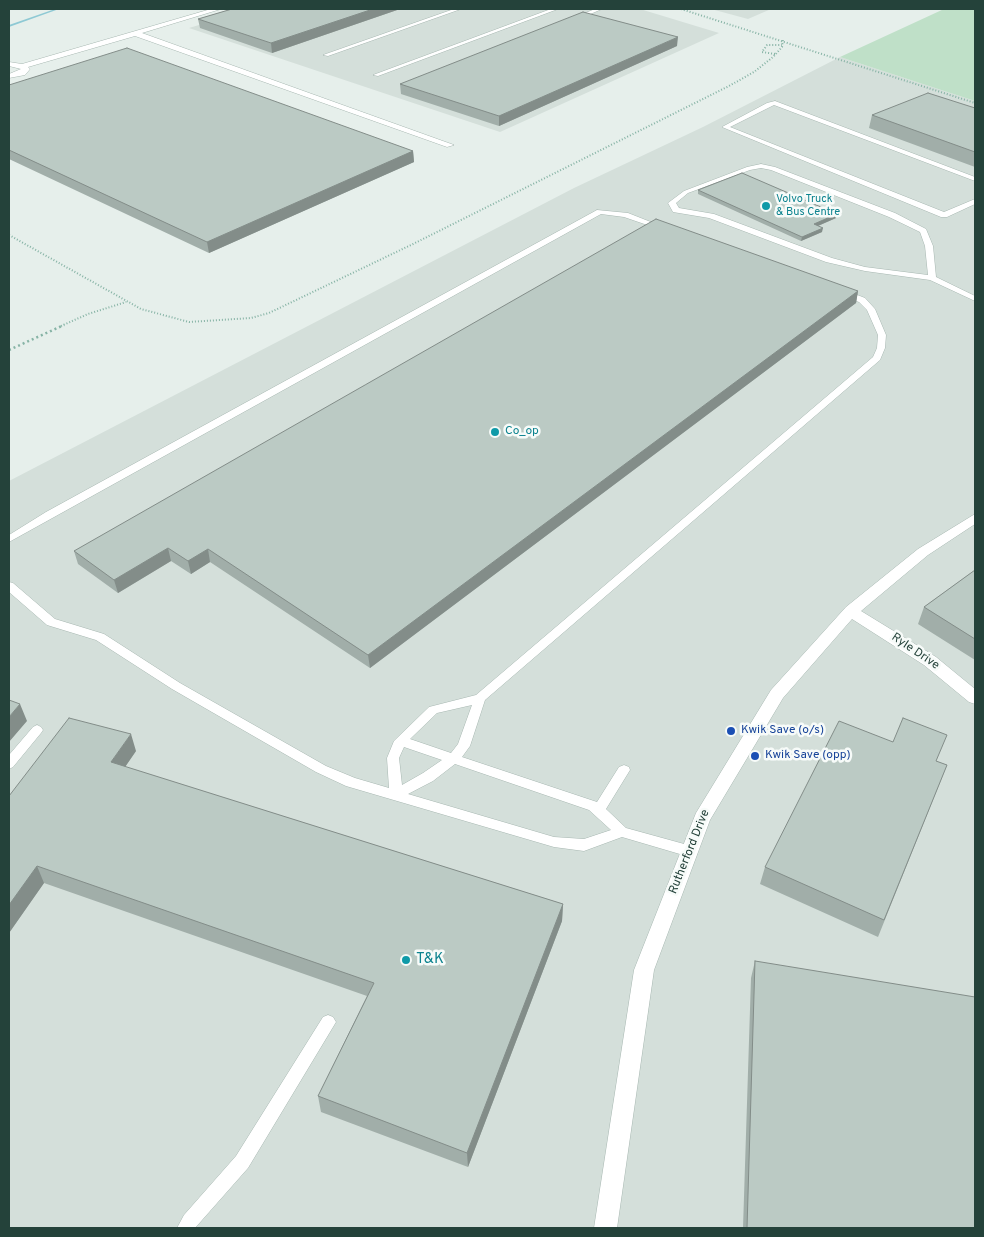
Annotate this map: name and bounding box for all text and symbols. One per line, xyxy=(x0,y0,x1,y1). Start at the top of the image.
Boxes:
place label: Volvo Truck & Bus Centre xyxy=(776,193,840,219)
marker: Volvo Truck & Bus Centre xyxy=(760,200,772,212)
place label: Co_op xyxy=(505,425,539,439)
marker: Co_op xyxy=(489,426,501,438)
street label: Ryle Drive xyxy=(888,631,942,673)
place label: Kwik Save (o/s) xyxy=(741,724,824,738)
marker: Kwik Save (o/s) xyxy=(725,725,737,737)
place label: Kwik Save (opp) xyxy=(765,749,851,763)
marker: Kwik Save (opp) xyxy=(749,750,761,762)
street label: Rutherford Drive xyxy=(667,808,713,896)
place label: T&K xyxy=(416,951,444,969)
marker: T&K xyxy=(400,954,412,966)

